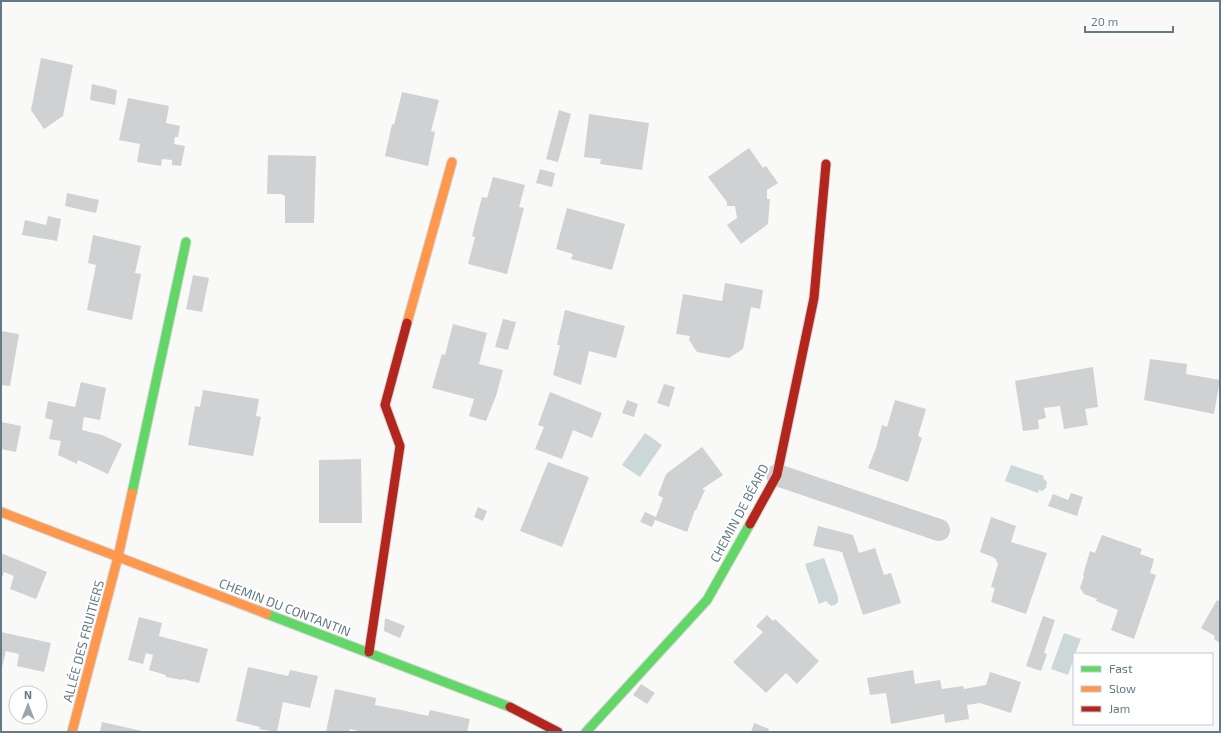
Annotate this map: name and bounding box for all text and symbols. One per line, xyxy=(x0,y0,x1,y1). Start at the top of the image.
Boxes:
scale bar xyxy=(1085,8,1173,34)
text: 20 m xyxy=(1091,14,1118,28)
street label: CHEMIN DE BÉARD xyxy=(705,461,772,565)
street label: CHEMIN DU CONTANTIN xyxy=(217,574,353,640)
street label: ALLÉE DES FRUITIERS xyxy=(58,578,107,704)
legend xyxy=(1073,653,1213,725)
text: Fast xyxy=(1109,661,1133,675)
text: Slow xyxy=(1109,681,1136,695)
north arrow xyxy=(8,685,48,725)
text: N xyxy=(24,688,32,701)
text: Jam xyxy=(1109,701,1130,715)

